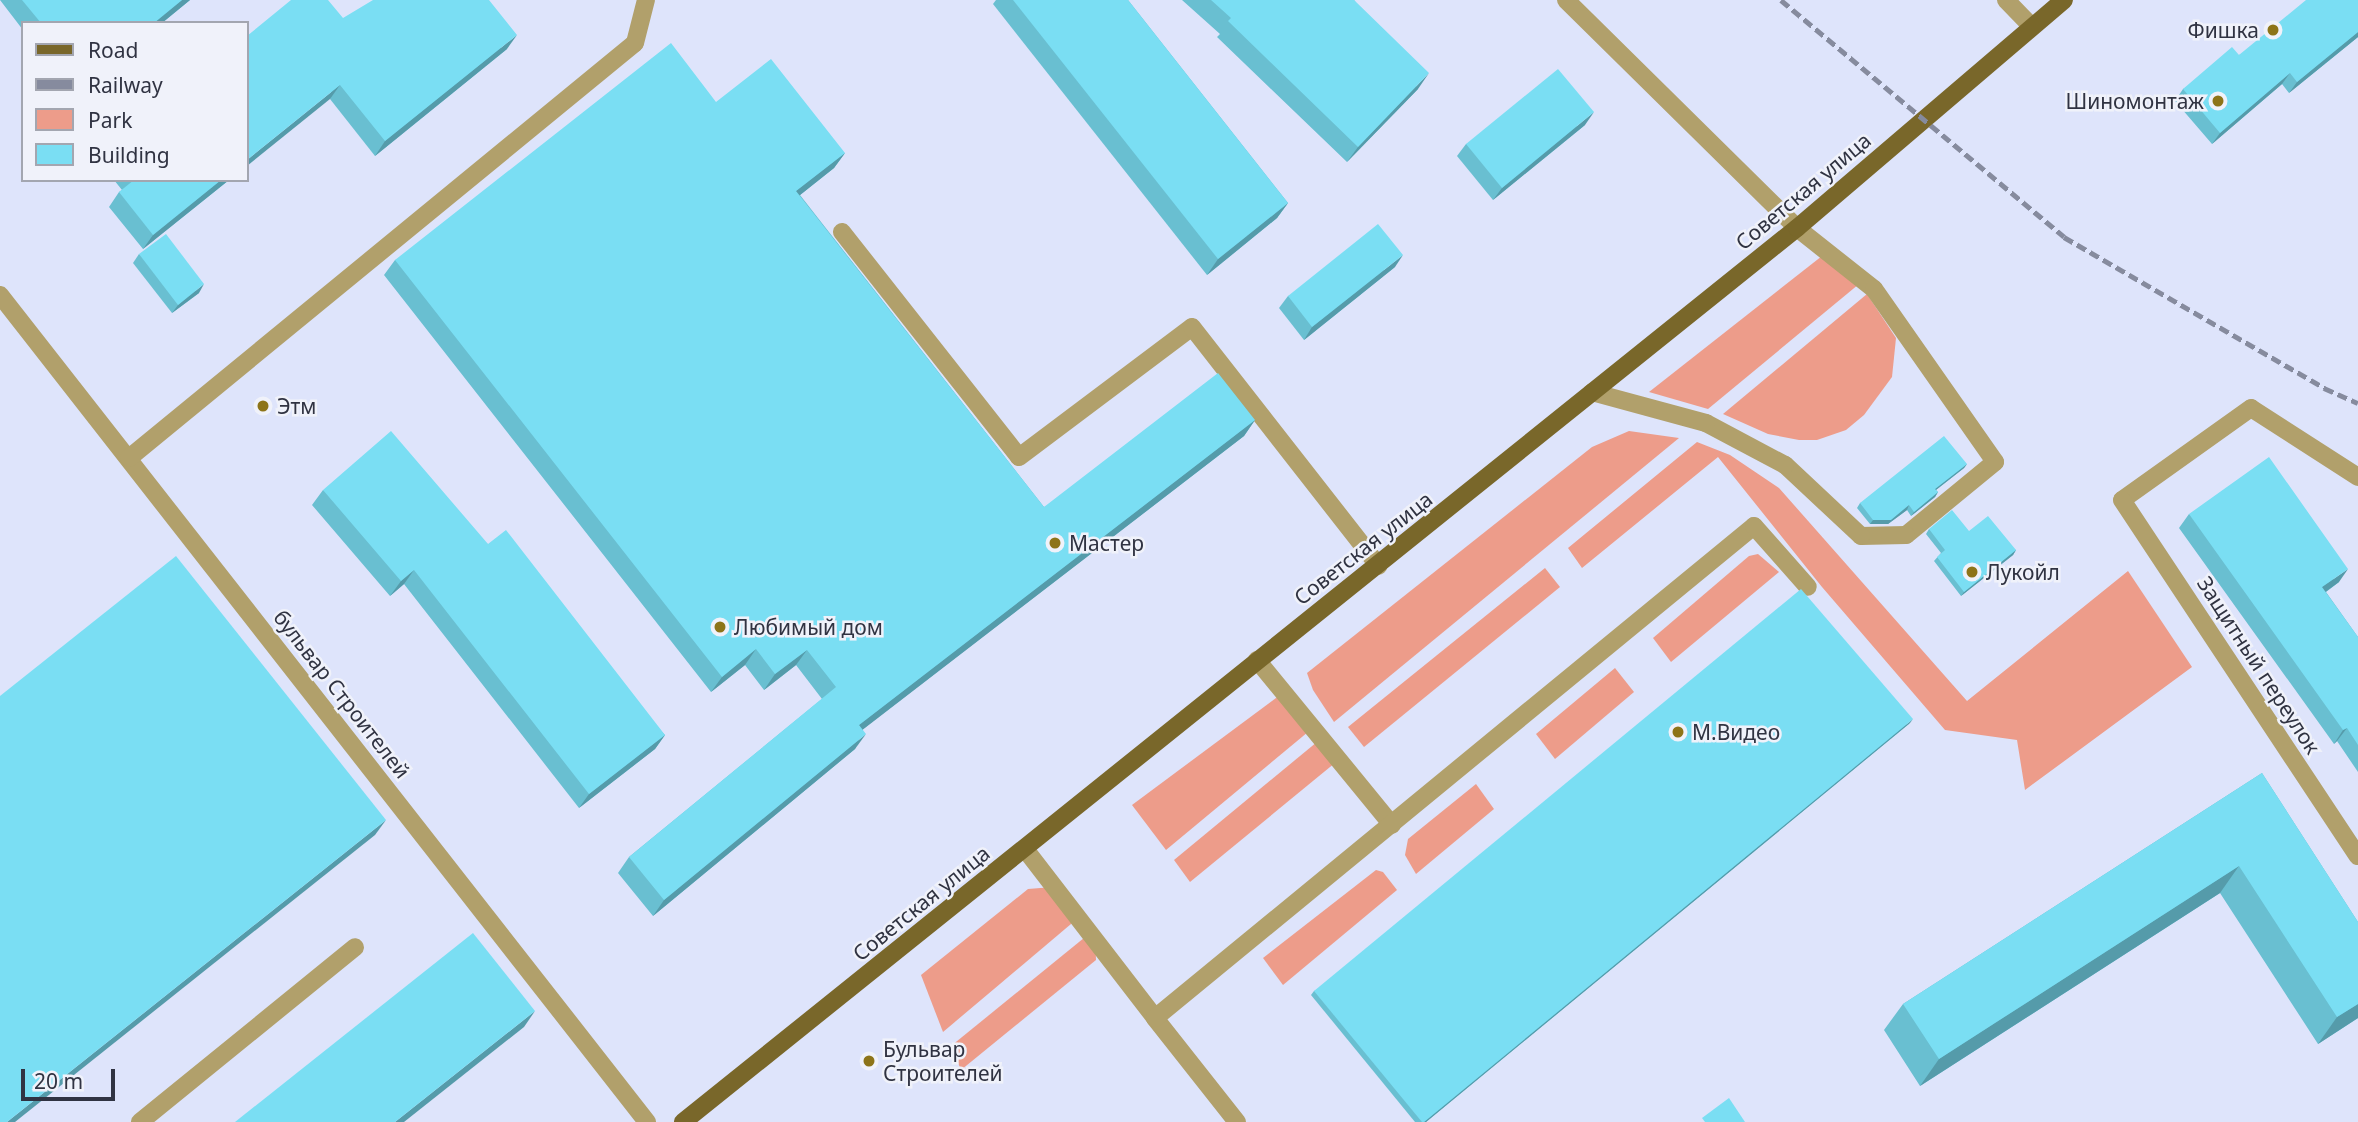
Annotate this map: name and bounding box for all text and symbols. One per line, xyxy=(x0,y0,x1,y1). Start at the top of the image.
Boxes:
place label: Фишка xyxy=(2188,17,2259,43)
legend xyxy=(21,21,248,182)
marker: Фишка xyxy=(2265,22,2281,38)
text: Road xyxy=(88,36,138,64)
text: Railway xyxy=(88,71,163,99)
place label: Шиномонтаж xyxy=(2065,88,2204,114)
marker: Шиномонтаж xyxy=(2210,93,2226,109)
text: Park xyxy=(88,106,132,134)
street label: Советская улица xyxy=(1730,127,1876,255)
text: Building xyxy=(88,141,170,169)
place label: Этм xyxy=(277,393,316,419)
marker: Этм xyxy=(255,398,271,414)
street label: Советская улица xyxy=(1289,486,1437,610)
place label: Мастер xyxy=(1069,530,1144,556)
marker: Мастер xyxy=(1047,535,1063,551)
place label: Лукойл xyxy=(1986,559,2060,585)
marker: Лукойл xyxy=(1964,564,1980,580)
street label: Защитный переулок xyxy=(2192,572,2326,758)
street label: бульвар Строителей xyxy=(268,605,416,783)
place label: Любимый дом xyxy=(734,614,883,640)
marker: Любимый дом xyxy=(712,619,728,635)
place label: М.Видео xyxy=(1692,719,1780,745)
marker: М.Видео xyxy=(1670,724,1686,740)
street label: Советская улица xyxy=(848,840,994,966)
place label: Бульвар Строителей xyxy=(883,1036,1003,1086)
marker: Бульвар Строителей xyxy=(861,1053,877,1069)
scale bar xyxy=(24,1056,119,1100)
text: 20 m xyxy=(34,1067,83,1095)

